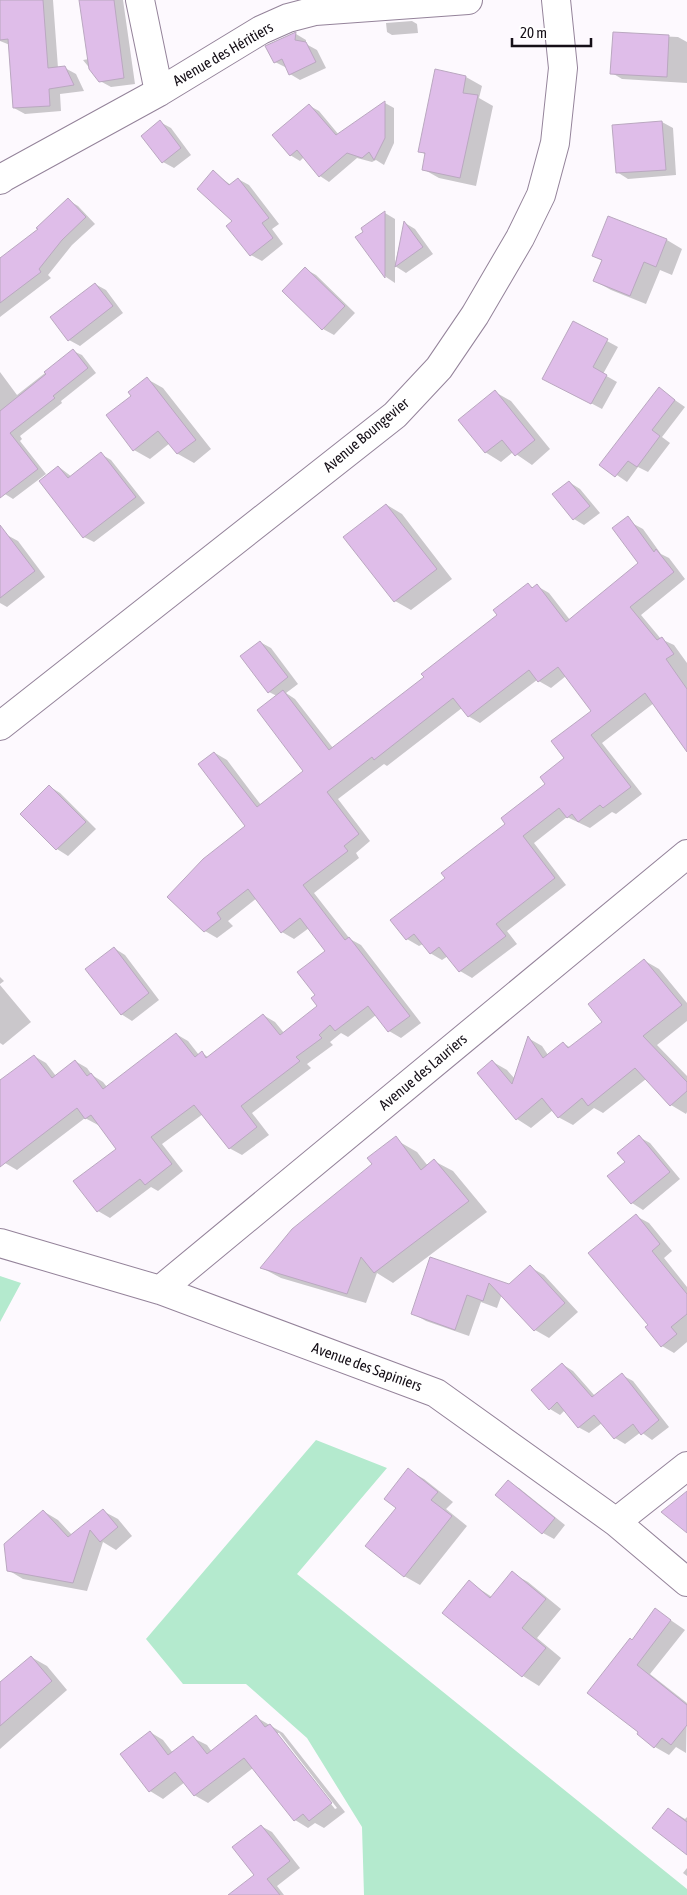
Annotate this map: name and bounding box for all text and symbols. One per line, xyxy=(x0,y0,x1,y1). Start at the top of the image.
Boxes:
scale bar xyxy=(512,15,591,47)
street label: Avenue des Héritiers xyxy=(170,18,276,89)
text: 20 m xyxy=(520,24,547,41)
street label: Avenue Boungevier xyxy=(320,394,412,475)
street label: Avenue des Lauriers xyxy=(375,1030,470,1113)
street label: Avenue des Sapiniers xyxy=(310,1339,425,1394)

